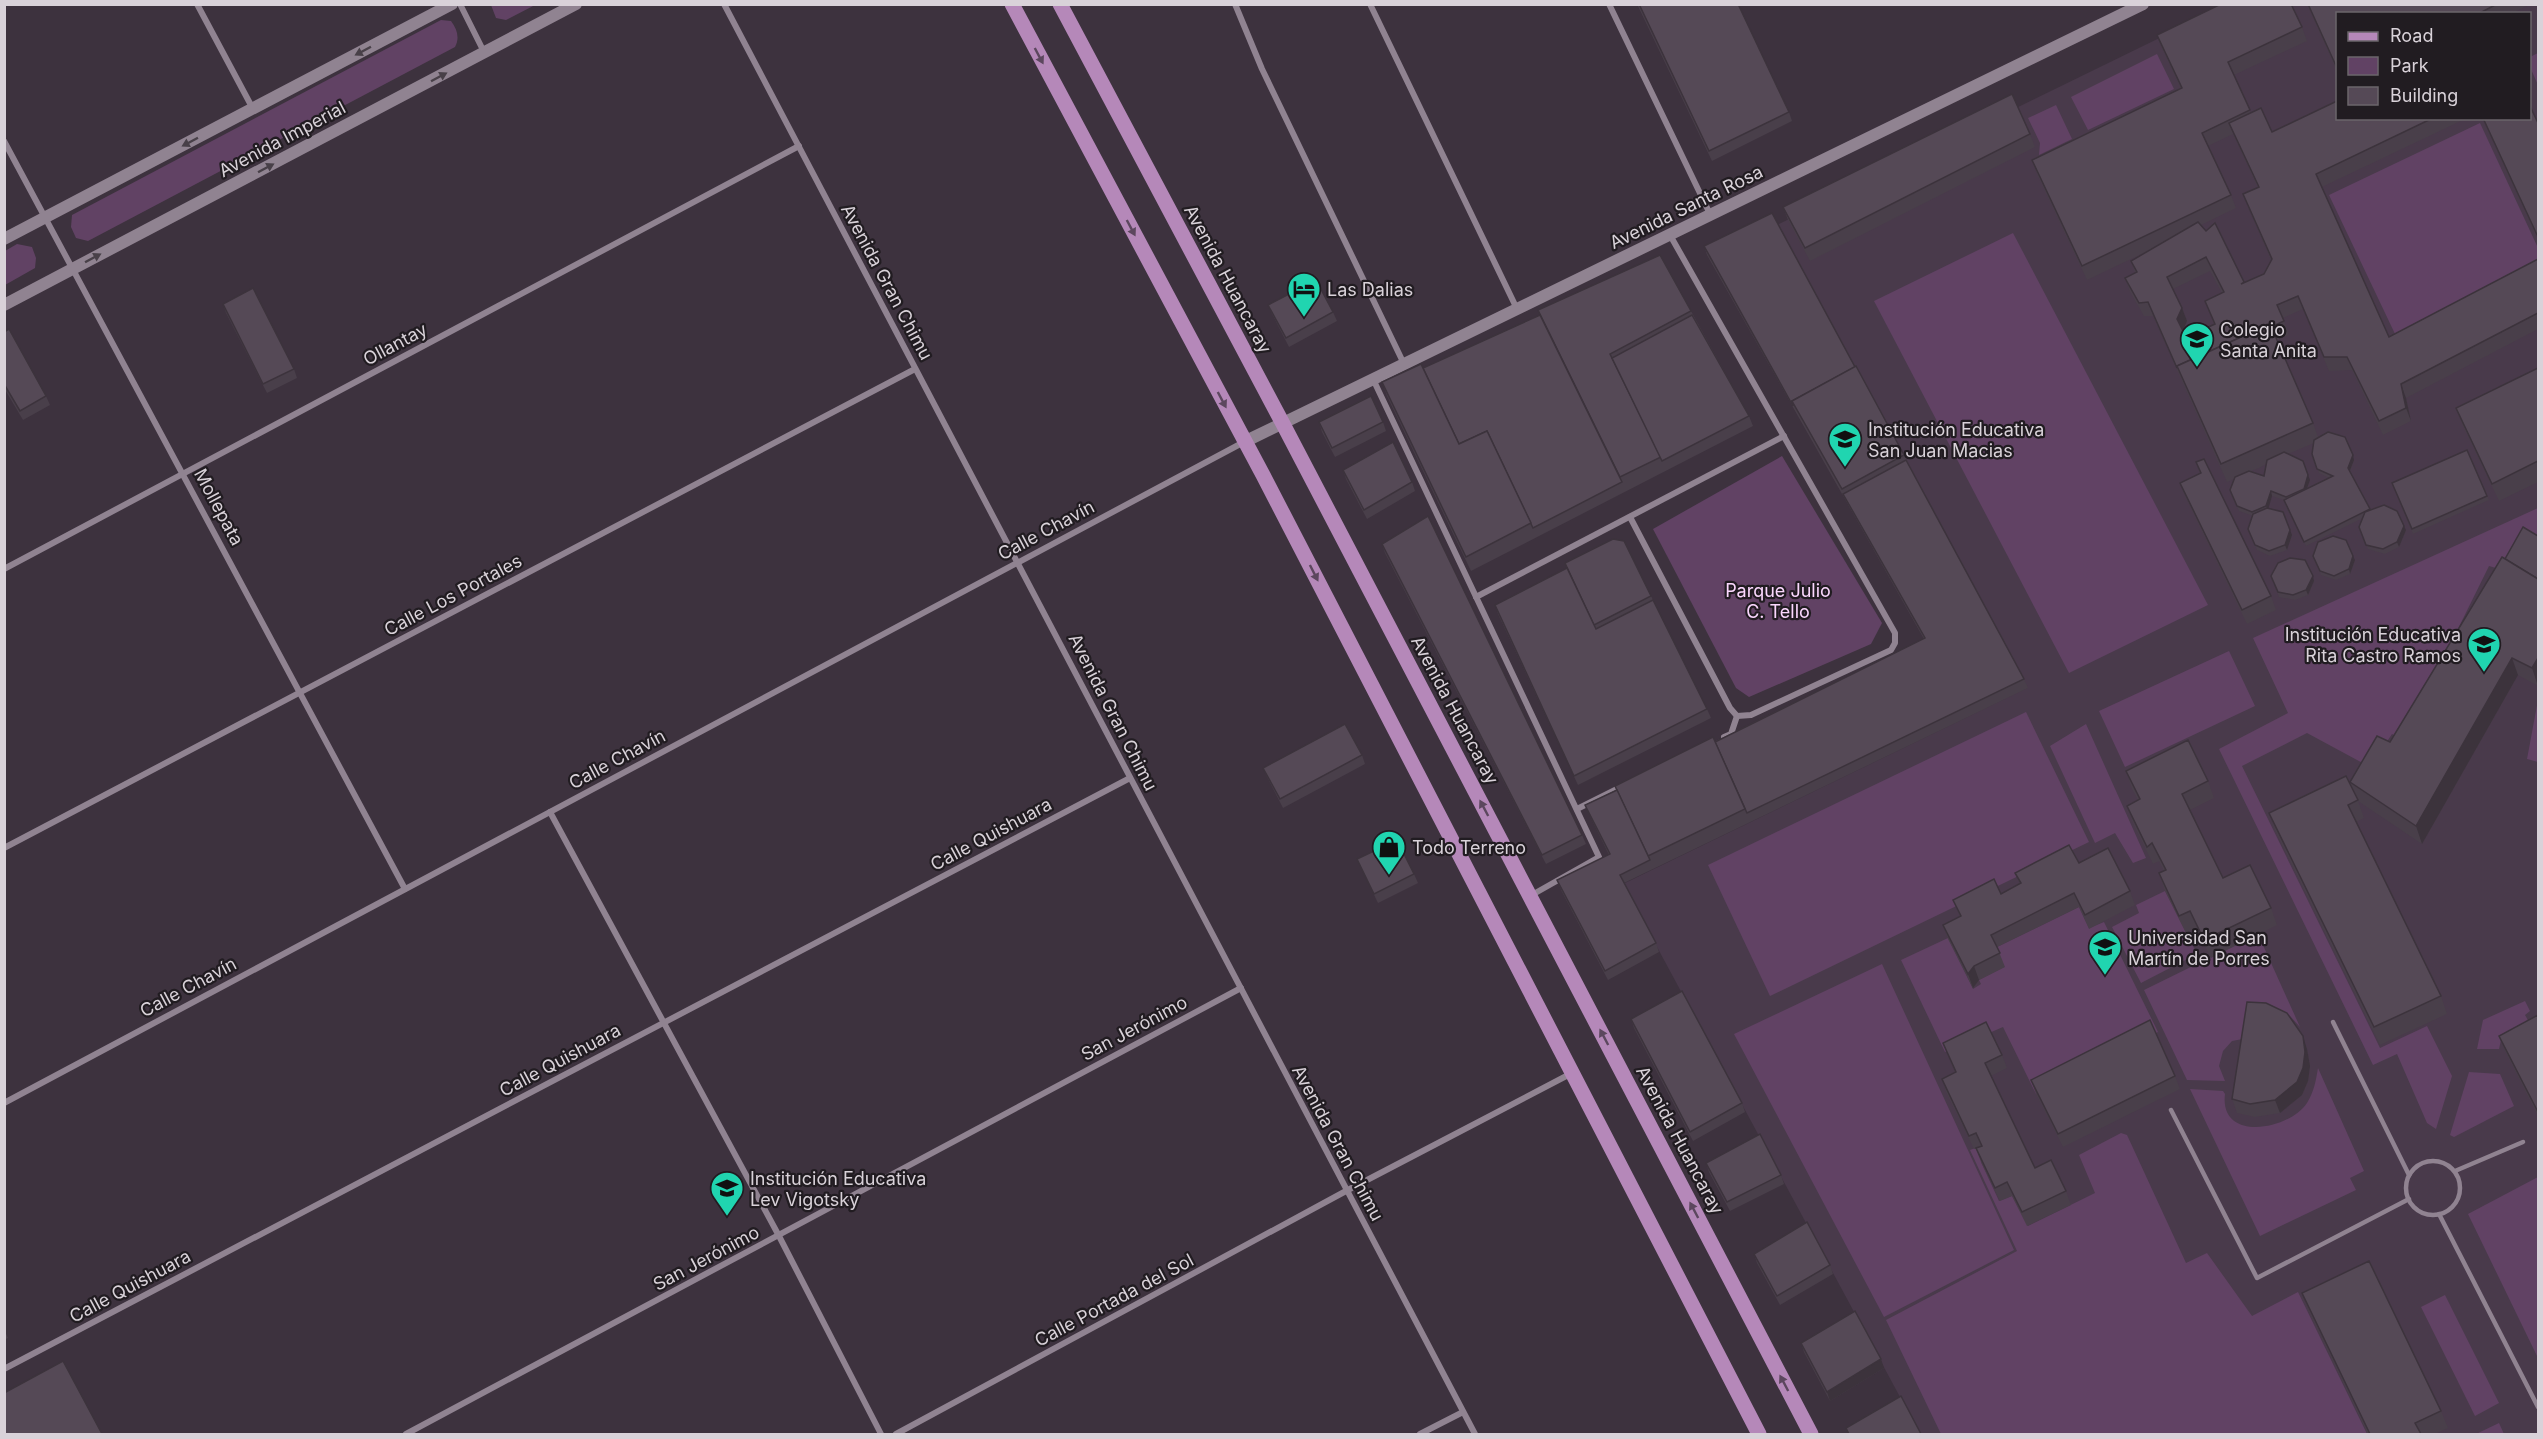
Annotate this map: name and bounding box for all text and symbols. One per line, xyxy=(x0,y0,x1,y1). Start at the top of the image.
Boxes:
legend xyxy=(2336,12,2531,120)
text: Road xyxy=(2390,25,2433,46)
one-way arrow xyxy=(354,46,371,56)
one-way arrow xyxy=(1034,48,1044,65)
text: Park xyxy=(2390,55,2429,76)
one-way arrow xyxy=(430,72,447,82)
text: Building xyxy=(2390,85,2458,106)
street label: Avenida Imperial xyxy=(215,97,349,181)
one-way arrow xyxy=(182,137,199,146)
street label: Avenida Santa Rosa xyxy=(1606,161,1766,253)
one-way arrow xyxy=(257,163,275,173)
street label: Avenida Gran Chimu xyxy=(837,201,937,363)
street label: Avenida Huancaray xyxy=(1180,201,1276,357)
one-way arrow xyxy=(1126,220,1136,237)
one-way arrow xyxy=(85,253,102,263)
hotel icon: Las Dalias xyxy=(1286,271,1322,318)
place label: Las Dalias xyxy=(1327,279,1413,300)
street label: Ollantay xyxy=(360,318,430,370)
place label: Colegio Santa Anita xyxy=(2220,319,2317,361)
school or university icon: Colegio Santa Anita xyxy=(2179,321,2215,368)
one-way arrow xyxy=(1218,392,1227,409)
place label: Institución Educativa San Juan Macias xyxy=(1868,419,2044,461)
school or university icon: Institución Educativa San Juan Macias xyxy=(1827,421,1863,468)
street label: Mollepata xyxy=(190,465,248,549)
street label: Calle Chavín xyxy=(994,496,1098,564)
street label: Calle Los Portales xyxy=(381,550,525,640)
one-way arrow xyxy=(1309,564,1319,581)
park label: Parque Julio C. Tello xyxy=(1725,580,1831,622)
place label: Institución Educativa Rita Castro Ramos xyxy=(2285,624,2461,666)
school or university icon: Institución Educativa Rita Castro Ramos xyxy=(2466,626,2502,673)
street label: Avenida Gran Chimu xyxy=(1064,630,1162,794)
street label: Avenida Huancaray xyxy=(1407,632,1503,788)
street label: Calle Chavín xyxy=(565,725,669,793)
street label: Calle Quishuara xyxy=(927,793,1055,875)
one-way arrow xyxy=(1479,800,1489,817)
shop icon: Todo Terreno xyxy=(1371,829,1407,876)
place label: Todo Terreno xyxy=(1412,837,1526,858)
place label: Universidad San Martín de Porres xyxy=(2128,927,2270,969)
school or university icon: Universidad San Martín de Porres xyxy=(2087,929,2123,976)
street label: Calle Chavín xyxy=(136,953,240,1021)
street label: San Jerónimo xyxy=(1077,991,1191,1065)
street label: Calle Quishuara xyxy=(496,1019,624,1101)
one-way arrow xyxy=(1599,1028,1609,1045)
street label: Avenida Gran Chimu xyxy=(1288,1062,1388,1224)
street label: Avenida Huancaray xyxy=(1632,1062,1728,1218)
place label: Institución Educativa Lev Vigotsky xyxy=(750,1168,926,1210)
school or university icon: Institución Educativa Lev Vigotsky xyxy=(709,1170,745,1217)
one-way arrow xyxy=(1689,1201,1699,1218)
street label: San Jerónimo xyxy=(649,1221,763,1295)
street label: Calle Quishuara xyxy=(66,1245,194,1327)
street label: Calle Portada del Sol xyxy=(1031,1249,1197,1351)
one-way arrow xyxy=(1779,1374,1789,1391)

